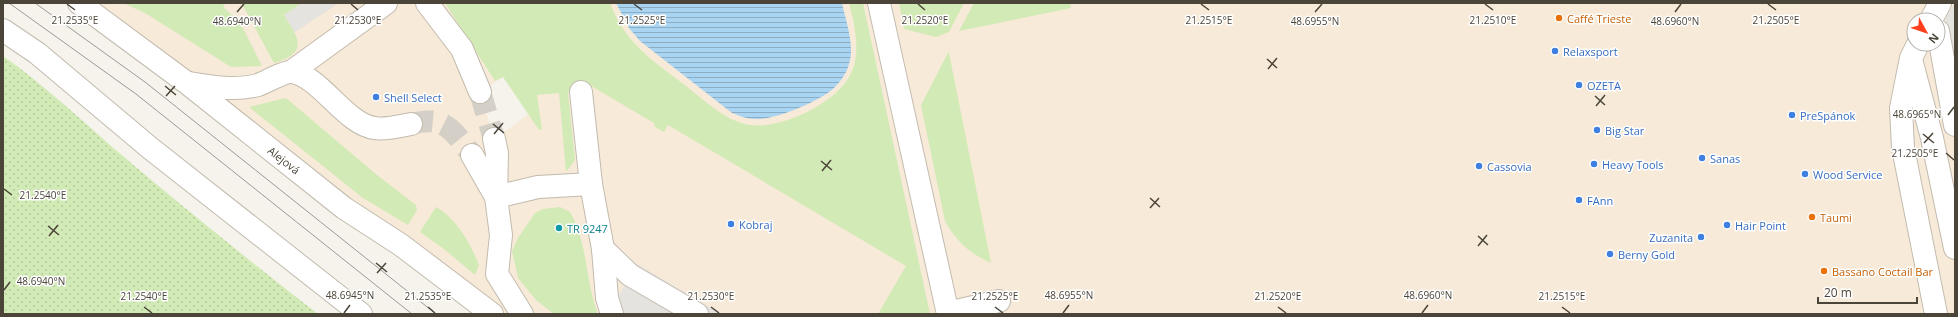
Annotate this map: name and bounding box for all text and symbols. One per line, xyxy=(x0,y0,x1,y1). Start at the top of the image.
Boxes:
place label: Caffé Trieste xyxy=(1567,11,1631,26)
north arrow xyxy=(1906,12,1946,52)
text: 21.2535°E xyxy=(52,13,98,27)
text: 21.2530°E xyxy=(335,13,381,27)
text: 21.2525°E xyxy=(619,13,665,27)
text: 21.2520°E xyxy=(902,13,948,27)
text: 21.2515°E xyxy=(1186,13,1232,27)
text: 21.2510°E xyxy=(1470,13,1516,27)
marker: Caffé Trieste xyxy=(1554,13,1564,23)
text: 21.2505°E xyxy=(1753,13,1799,27)
text: 48.6940°N xyxy=(213,14,261,28)
text: 48.6955°N xyxy=(1291,14,1339,28)
text: 48.6960°N xyxy=(1651,14,1699,28)
text: N xyxy=(1925,30,1943,47)
place label: Relaxsport xyxy=(1563,44,1618,59)
marker: Relaxsport xyxy=(1550,46,1560,56)
place label: OZETA xyxy=(1587,78,1621,93)
marker: OZETA xyxy=(1574,80,1584,90)
place label: Shell Select xyxy=(384,90,442,105)
marker: Shell Select xyxy=(371,92,381,102)
text: 48.6965°N xyxy=(1893,107,1941,121)
place label: PreSpánok xyxy=(1800,108,1856,123)
marker: PreSpánok xyxy=(1787,110,1797,120)
place label: Big Star xyxy=(1605,123,1645,138)
marker: Big Star xyxy=(1592,125,1602,135)
street label: Alejová xyxy=(265,143,303,177)
text: 21.2505°E xyxy=(1892,146,1938,160)
place label: Sanas xyxy=(1710,151,1740,166)
marker: Sanas xyxy=(1697,153,1707,163)
place label: Heavy Tools xyxy=(1602,157,1664,172)
place label: Cassovia xyxy=(1487,159,1532,174)
marker: Heavy Tools xyxy=(1589,159,1599,169)
marker: Cassovia xyxy=(1474,161,1484,171)
place label: Wood Service xyxy=(1813,167,1882,182)
marker: Wood Service xyxy=(1800,169,1810,179)
text: 21.2540°E xyxy=(20,188,66,202)
place label: FAnn xyxy=(1587,193,1613,208)
marker: FAnn xyxy=(1574,195,1584,205)
place label: Taumi xyxy=(1820,210,1852,225)
marker: Taumi xyxy=(1807,212,1817,222)
place label: Kobraj xyxy=(739,217,772,232)
place label: Hair Point xyxy=(1735,218,1786,233)
marker: Kobraj xyxy=(726,219,736,229)
marker: Hair Point xyxy=(1722,220,1732,230)
place label: TR 9247 xyxy=(567,221,608,236)
marker: TR 9247 xyxy=(554,223,564,233)
place label: Zuzanita xyxy=(1649,230,1693,245)
marker: Zuzanita xyxy=(1696,232,1706,242)
place label: Berny Gold xyxy=(1618,247,1675,262)
marker: Berny Gold xyxy=(1605,249,1615,259)
place label: Bassano Coctail Bar xyxy=(1832,264,1934,279)
marker: Bassano Coctail Bar xyxy=(1819,266,1829,276)
text: 48.6940°N xyxy=(17,274,65,288)
scale bar xyxy=(1818,279,1917,305)
text: 20 m xyxy=(1824,284,1852,301)
text: 48.6945°N xyxy=(326,288,374,302)
text: 48.6955°N xyxy=(1045,288,1093,302)
text: 48.6960°N xyxy=(1404,288,1452,302)
text: 21.2540°E xyxy=(121,289,167,303)
text: 21.2535°E xyxy=(405,289,451,303)
text: 21.2530°E xyxy=(688,289,734,303)
text: 21.2525°E xyxy=(972,289,1018,303)
text: 21.2520°E xyxy=(1255,289,1301,303)
text: 21.2515°E xyxy=(1539,289,1585,303)

